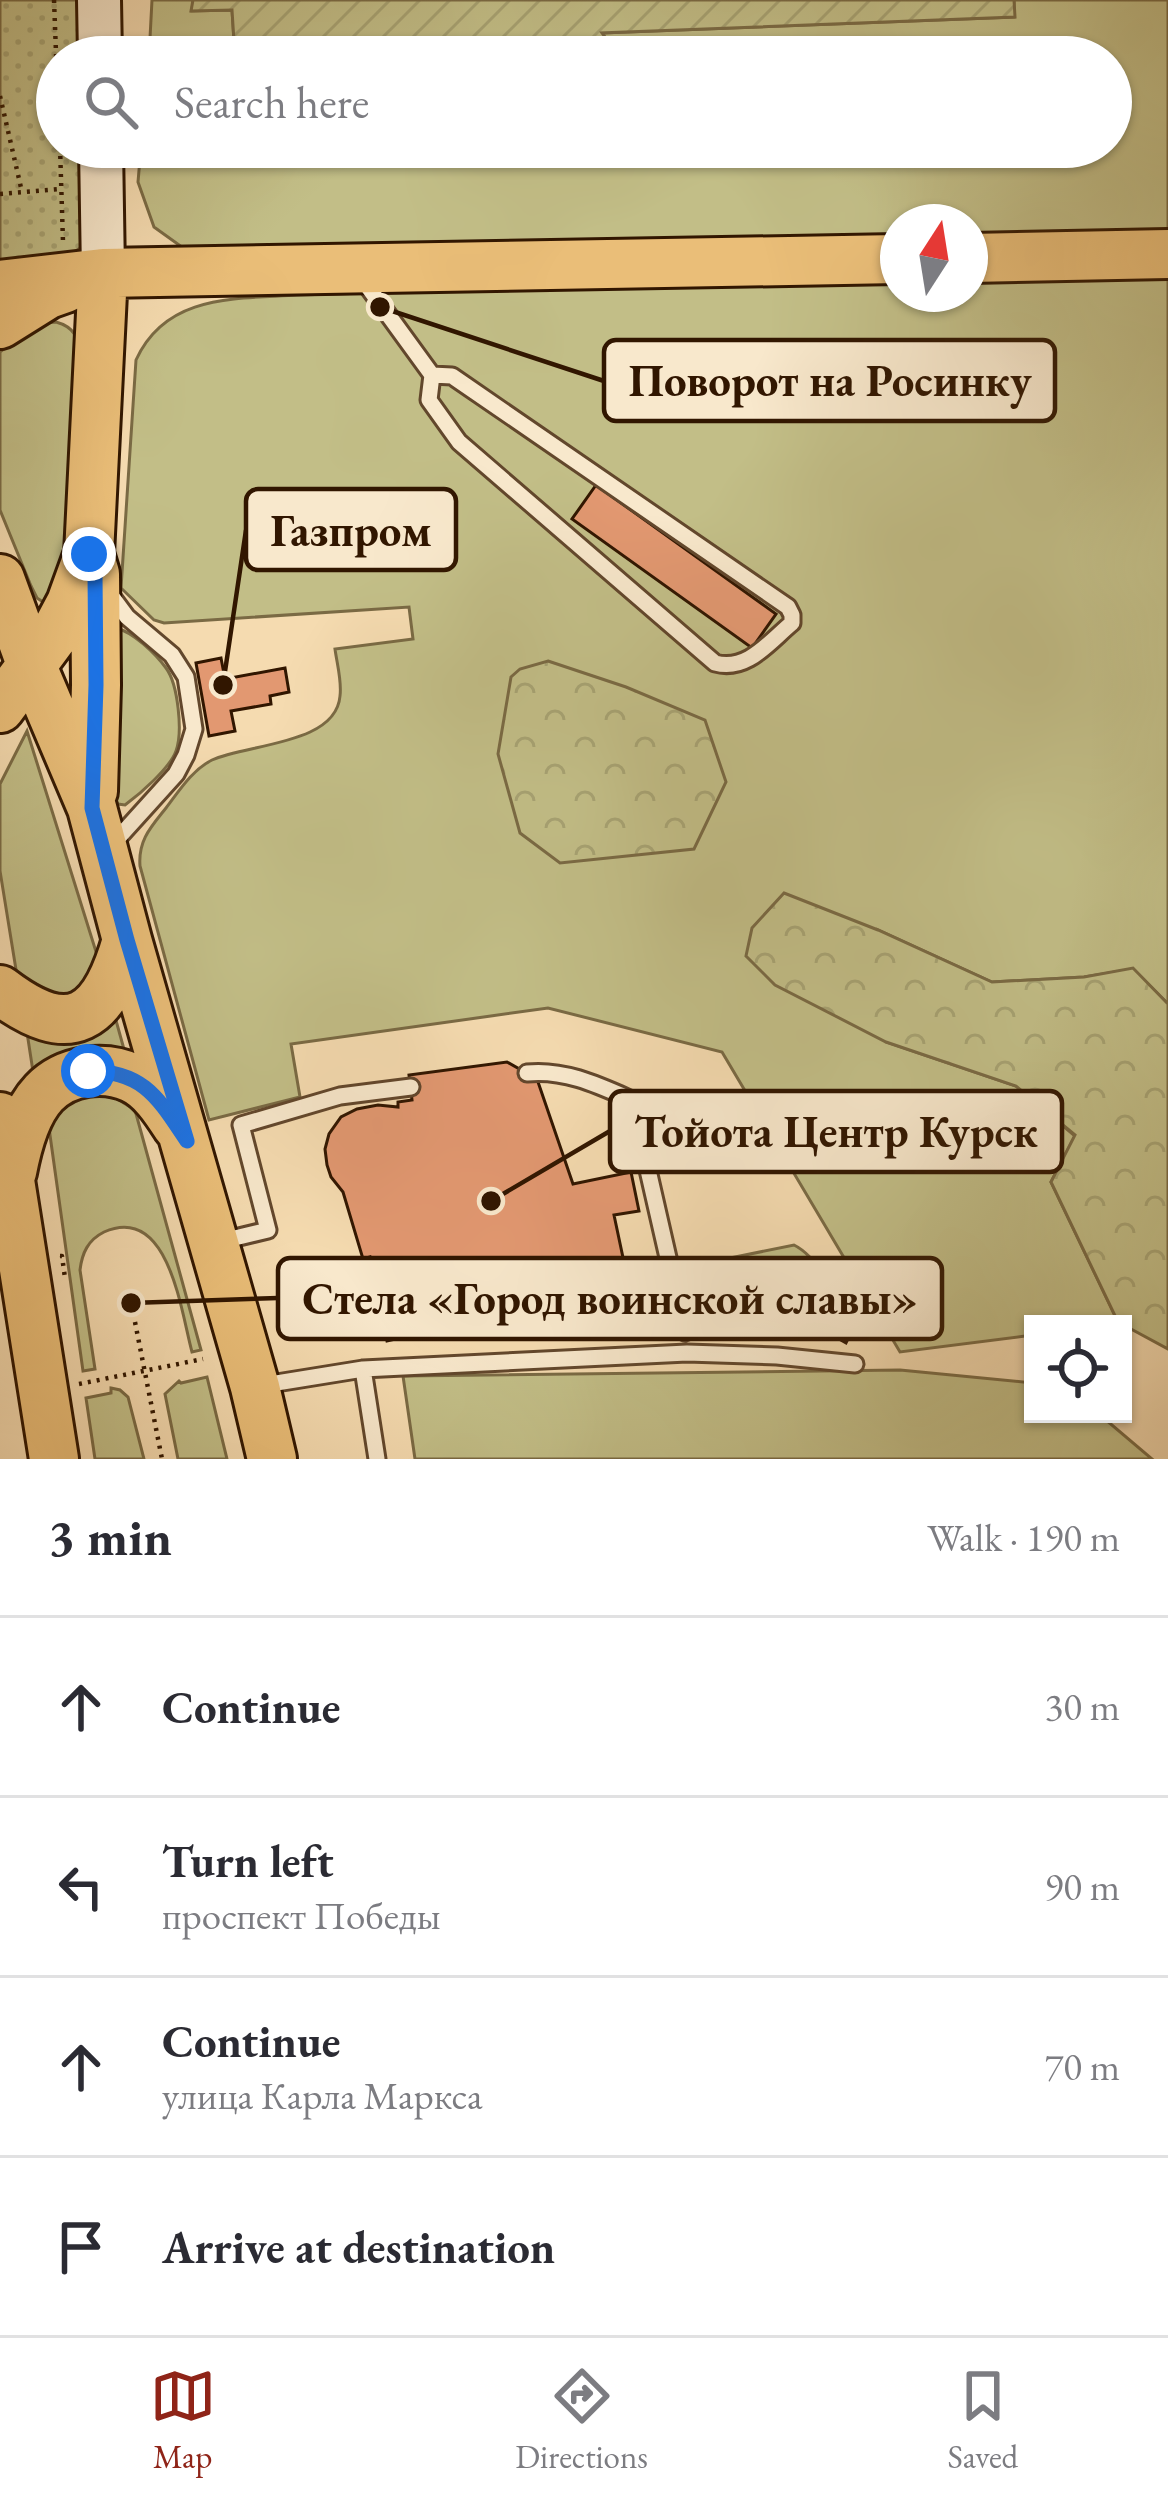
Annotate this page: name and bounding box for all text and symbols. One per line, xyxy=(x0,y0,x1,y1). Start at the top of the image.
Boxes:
search box xyxy=(36,36,1132,168)
icon: search xyxy=(78,69,144,135)
text: Search here xyxy=(174,73,369,131)
north arrow xyxy=(880,204,988,312)
callout: Поворот на Росинку xyxy=(604,340,1055,421)
text: Поворот на Росинку xyxy=(628,351,1032,409)
callout: Газпром xyxy=(246,489,456,570)
text: Газпром xyxy=(270,501,432,559)
route end xyxy=(62,527,116,581)
route start xyxy=(61,1044,115,1098)
callout: Тойота Центр Курск xyxy=(610,1091,1062,1172)
text: Тойота Центр Курск xyxy=(634,1102,1038,1160)
callout: Стела «Город воинской славы» xyxy=(278,1258,942,1339)
text: Стела «Город воинской славы» xyxy=(302,1269,918,1327)
map controls xyxy=(1024,1315,1132,1423)
button: locate xyxy=(1024,1315,1132,1423)
text: 3 min xyxy=(48,1504,172,1570)
text: Walk · 190 m xyxy=(927,1512,1120,1563)
icon: ahead xyxy=(48,1674,114,1740)
text: Continue xyxy=(162,1678,340,1736)
text: 30 m xyxy=(1044,1681,1120,1732)
text: Turn left xyxy=(162,1832,334,1890)
icon: left xyxy=(48,1854,114,1920)
text: 90 m xyxy=(1044,1861,1120,1912)
text: проспект Победы xyxy=(162,1890,441,1941)
text: Continue xyxy=(162,2012,340,2070)
icon: ahead xyxy=(48,2034,114,2100)
text: 70 m xyxy=(1044,2041,1120,2092)
text: улица Карла Маркса xyxy=(162,2070,482,2121)
icon: arrive xyxy=(48,2214,114,2280)
text: Arrive at destination xyxy=(162,2218,555,2276)
tab: Map xyxy=(150,2363,216,2478)
tab: Directions xyxy=(515,2363,648,2478)
tab: Saved xyxy=(948,2363,1018,2478)

